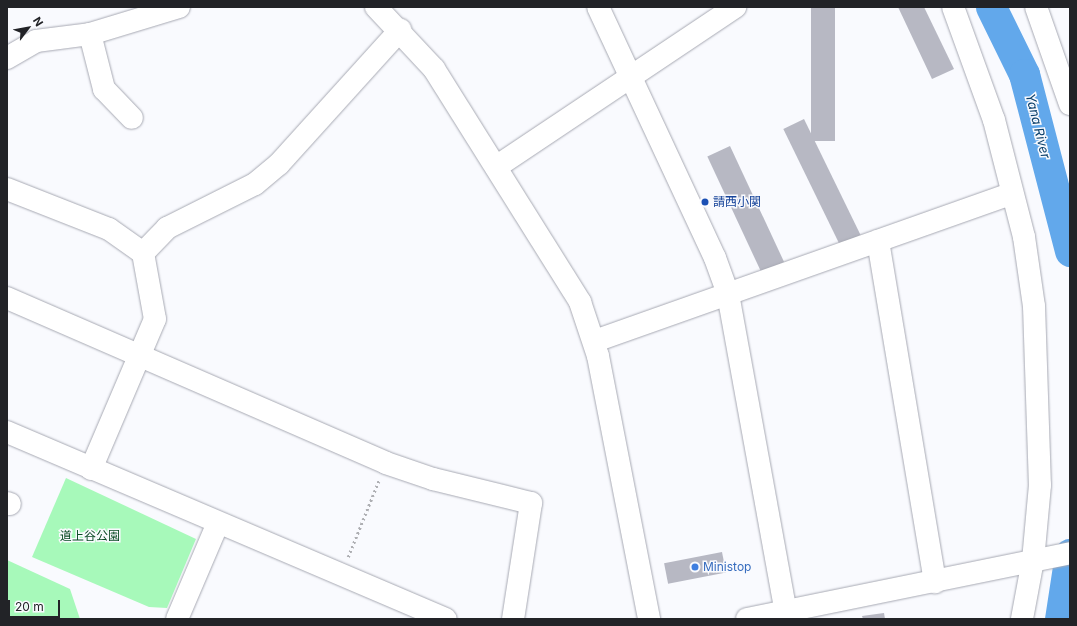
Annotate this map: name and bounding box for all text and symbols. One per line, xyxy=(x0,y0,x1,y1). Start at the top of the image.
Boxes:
north arrow xyxy=(8,8,48,48)
text: N xyxy=(30,14,46,29)
water label: Yana River xyxy=(1022,92,1054,160)
place label: 請西小関 xyxy=(713,195,761,209)
marker: 請西小関 xyxy=(700,197,710,207)
park label: 道上谷公園 xyxy=(60,529,120,543)
place label: Ministop xyxy=(703,560,751,574)
marker: Ministop xyxy=(690,562,700,572)
scale bar xyxy=(10,592,62,618)
text: 20 m xyxy=(15,599,44,614)

